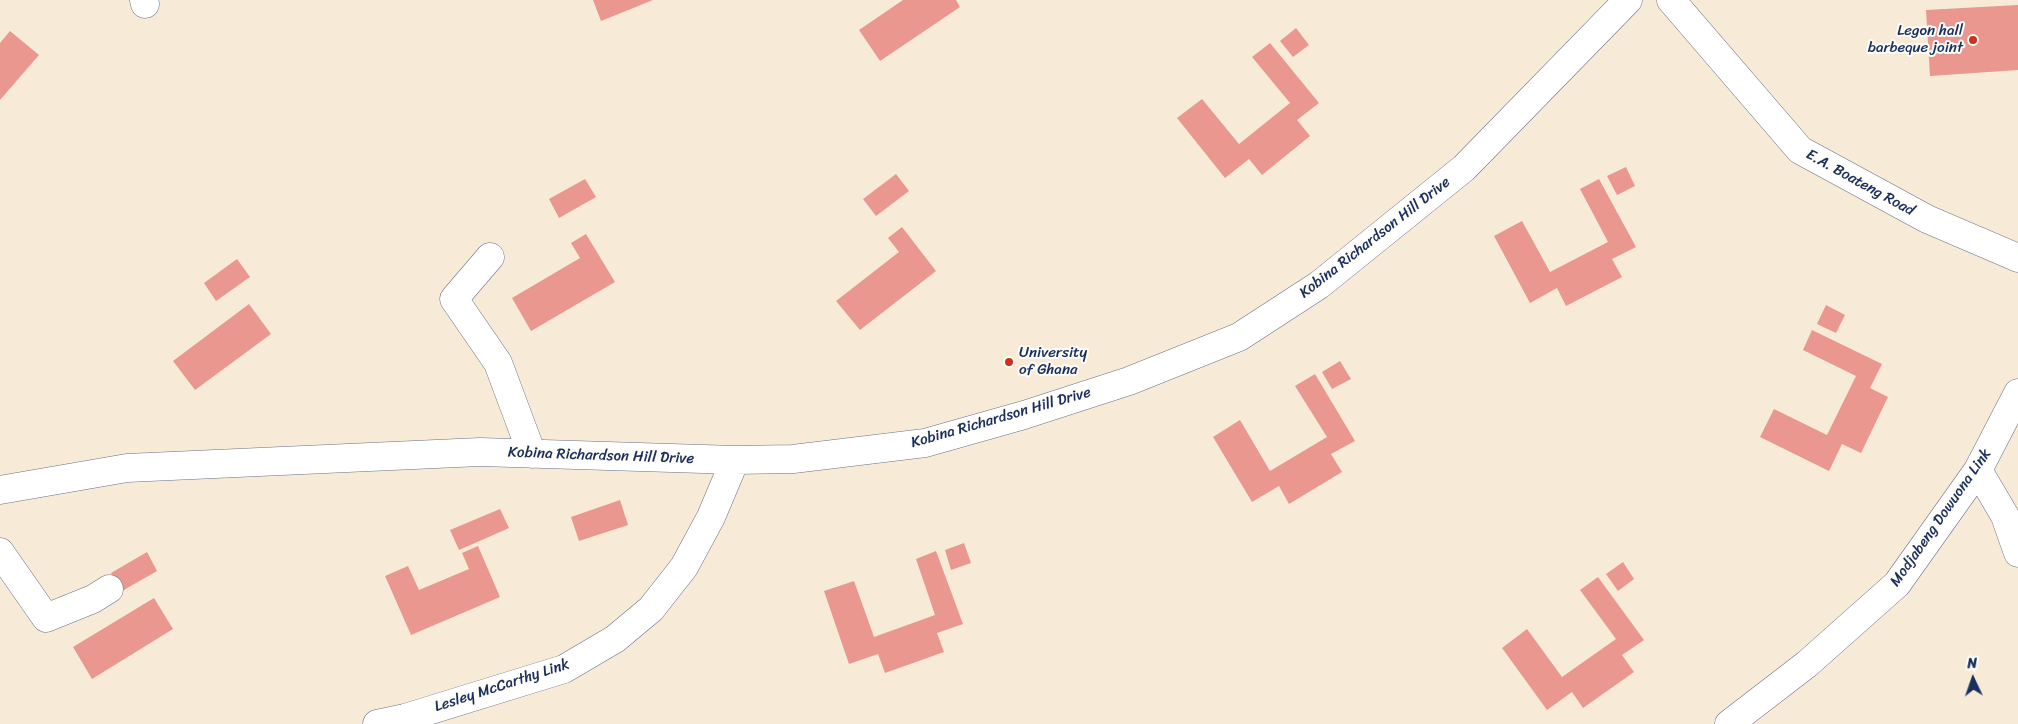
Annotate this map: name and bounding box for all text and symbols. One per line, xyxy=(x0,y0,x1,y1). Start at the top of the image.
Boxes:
place label: Legon hall barbeque joint xyxy=(1868,22,1963,57)
marker: Legon hall barbeque joint xyxy=(1967,34,1979,46)
street label: E.A. Boateng Road xyxy=(1803,146,1917,220)
street label: Kobina Richardson Hill Drive xyxy=(1296,174,1454,302)
place label: University of Ghana xyxy=(1019,344,1087,379)
marker: University of Ghana xyxy=(1003,356,1015,368)
street label: Kobina Richardson Hill Drive xyxy=(909,384,1093,452)
street label: Kobina Richardson Hill Drive xyxy=(508,444,694,468)
street label: Modjabeng Dowuona Link xyxy=(1887,446,1995,590)
text: N xyxy=(1967,651,1978,676)
north arrow xyxy=(1948,654,1998,704)
street label: Lesley McCarthy Link xyxy=(432,656,572,716)

